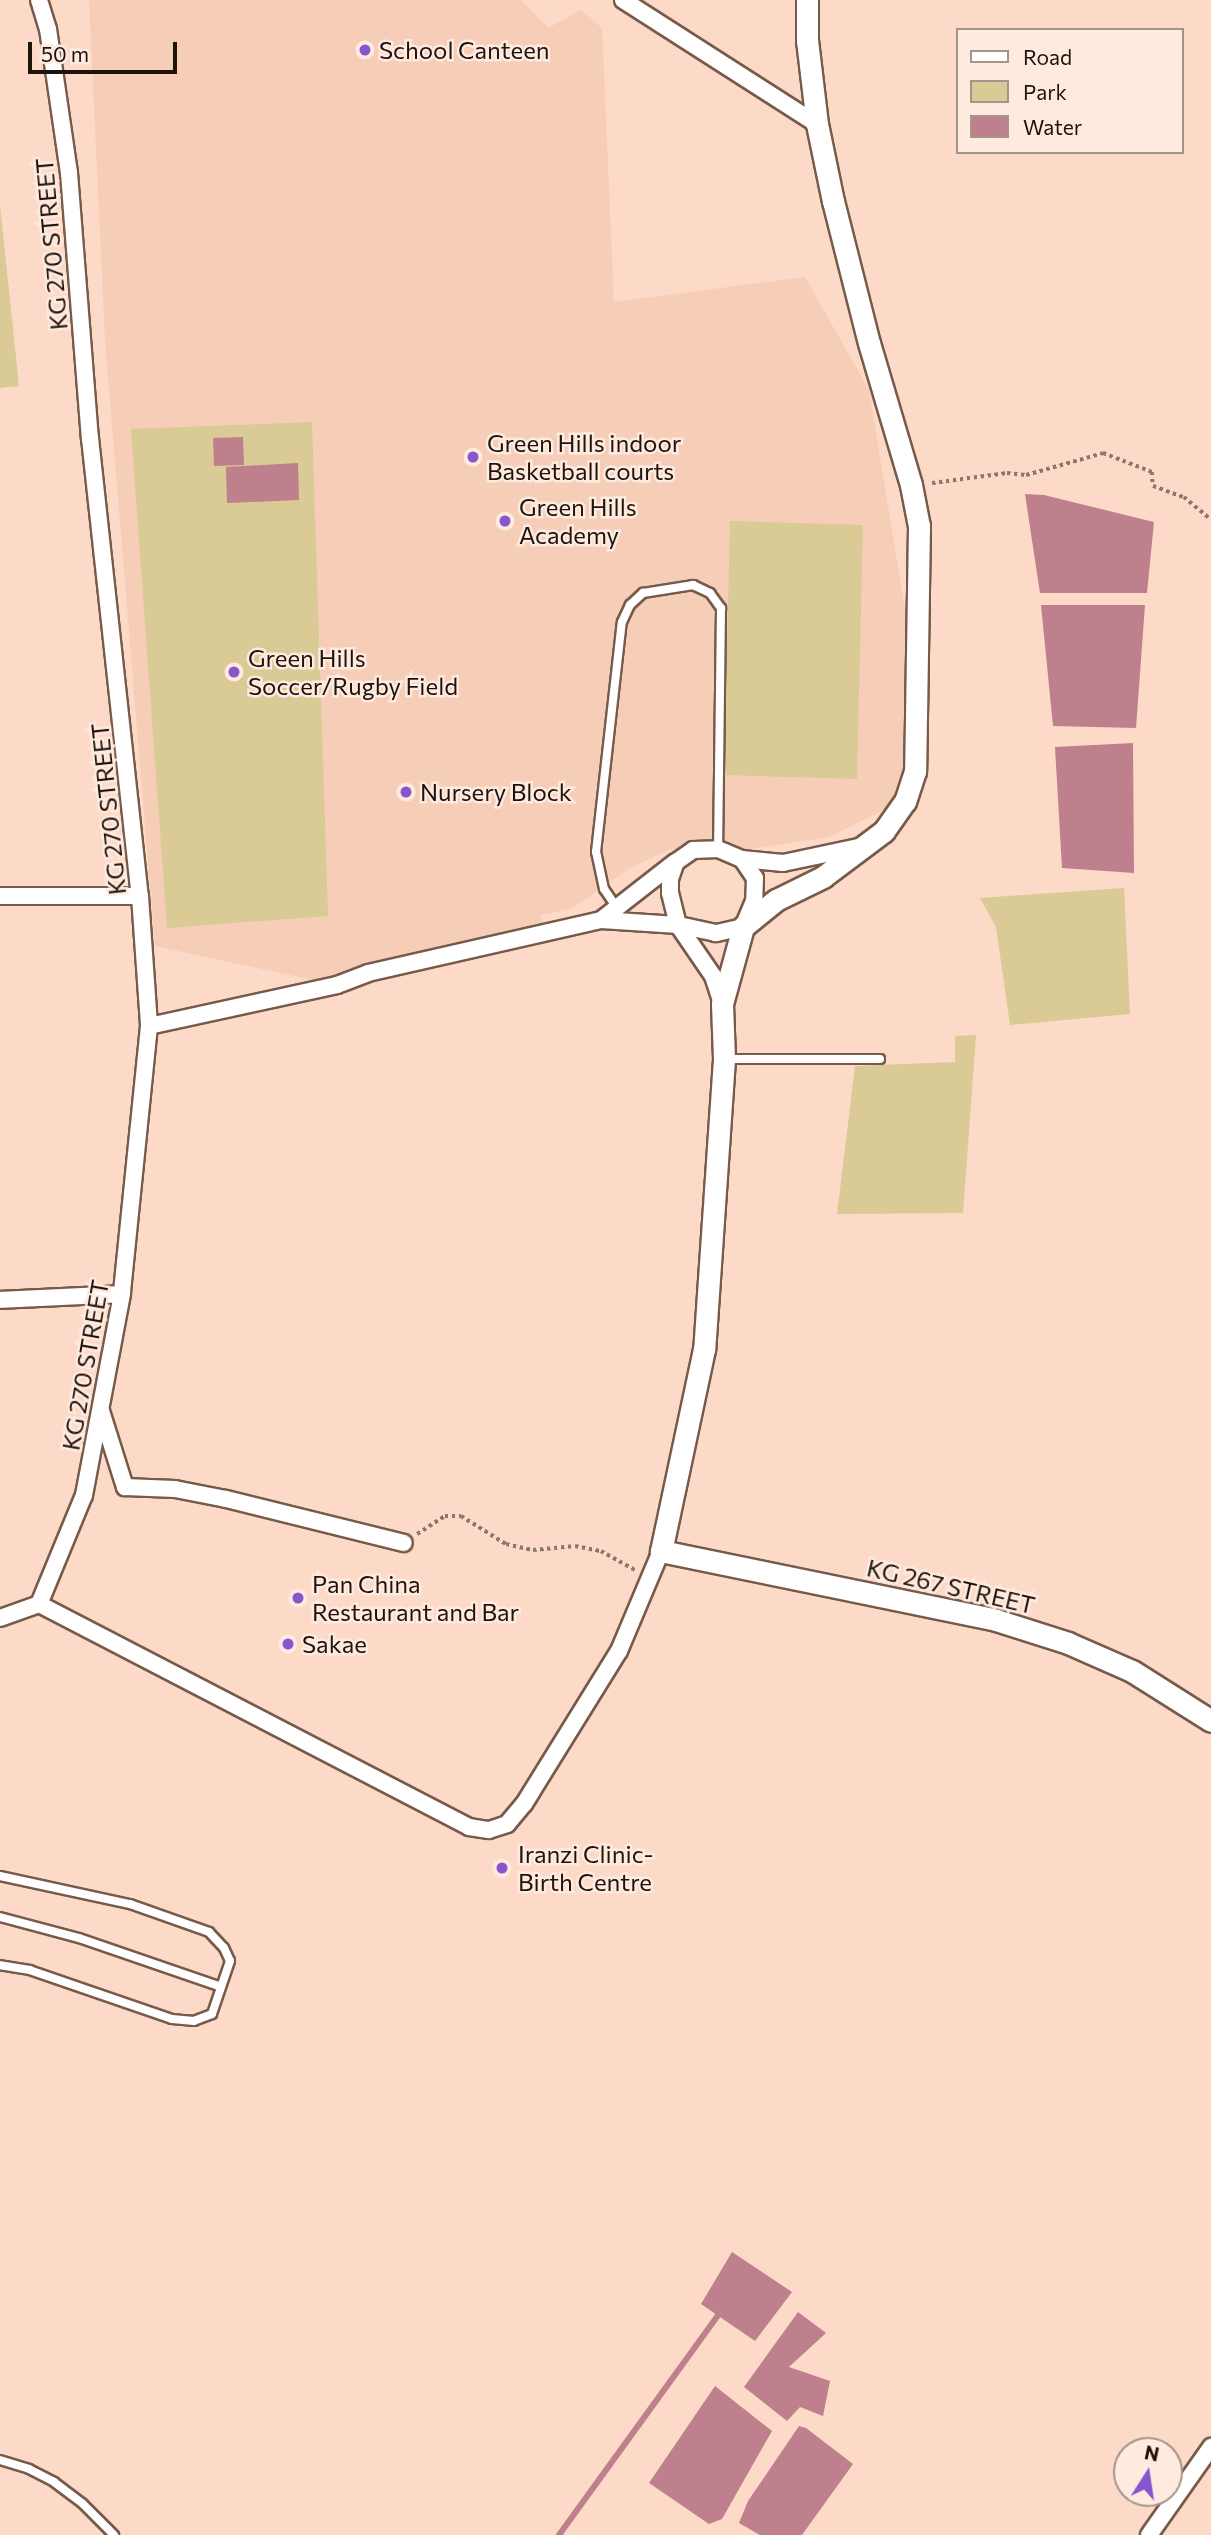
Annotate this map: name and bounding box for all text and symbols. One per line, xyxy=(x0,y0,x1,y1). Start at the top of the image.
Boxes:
scale bar xyxy=(32,28,180,72)
legend xyxy=(956,28,1183,154)
place label: School Canteen xyxy=(379,36,550,64)
text: 50 m xyxy=(41,41,89,66)
marker: School Canteen xyxy=(357,42,373,58)
text: Road xyxy=(1023,44,1072,69)
text: Park xyxy=(1023,79,1067,104)
text: Water xyxy=(1023,114,1082,139)
street label: KG 270 STREET xyxy=(29,157,73,331)
place label: Green Hills indoor Basketball courts xyxy=(487,429,681,485)
marker: Green Hills indoor Basketball courts xyxy=(465,449,481,465)
place label: Green Hills Academy xyxy=(519,493,637,549)
marker: Green Hills Academy xyxy=(497,513,513,529)
place label: Green Hills Soccer/Rugby Field xyxy=(248,644,458,700)
marker: Green Hills Soccer/Rugby Field xyxy=(226,664,242,680)
street label: KG 270 STREET xyxy=(85,722,131,896)
place label: Nursery Block xyxy=(420,778,572,806)
marker: Nursery Block xyxy=(398,784,414,800)
street label: KG 270 STREET xyxy=(56,1277,114,1453)
street label: KG 267 STREET xyxy=(864,1553,1038,1619)
place label: Pan China Restaurant and Bar xyxy=(312,1570,519,1626)
marker: Pan China Restaurant and Bar xyxy=(290,1590,306,1606)
place label: Sakae xyxy=(302,1630,367,1658)
marker: Sakae xyxy=(280,1636,296,1652)
place label: Iranzi Clinic- Birth Centre xyxy=(518,1840,654,1896)
marker: Iranzi Clinic- Birth Centre xyxy=(492,1858,512,1878)
north arrow xyxy=(1113,2437,1183,2507)
text: N xyxy=(1143,2440,1161,2466)

